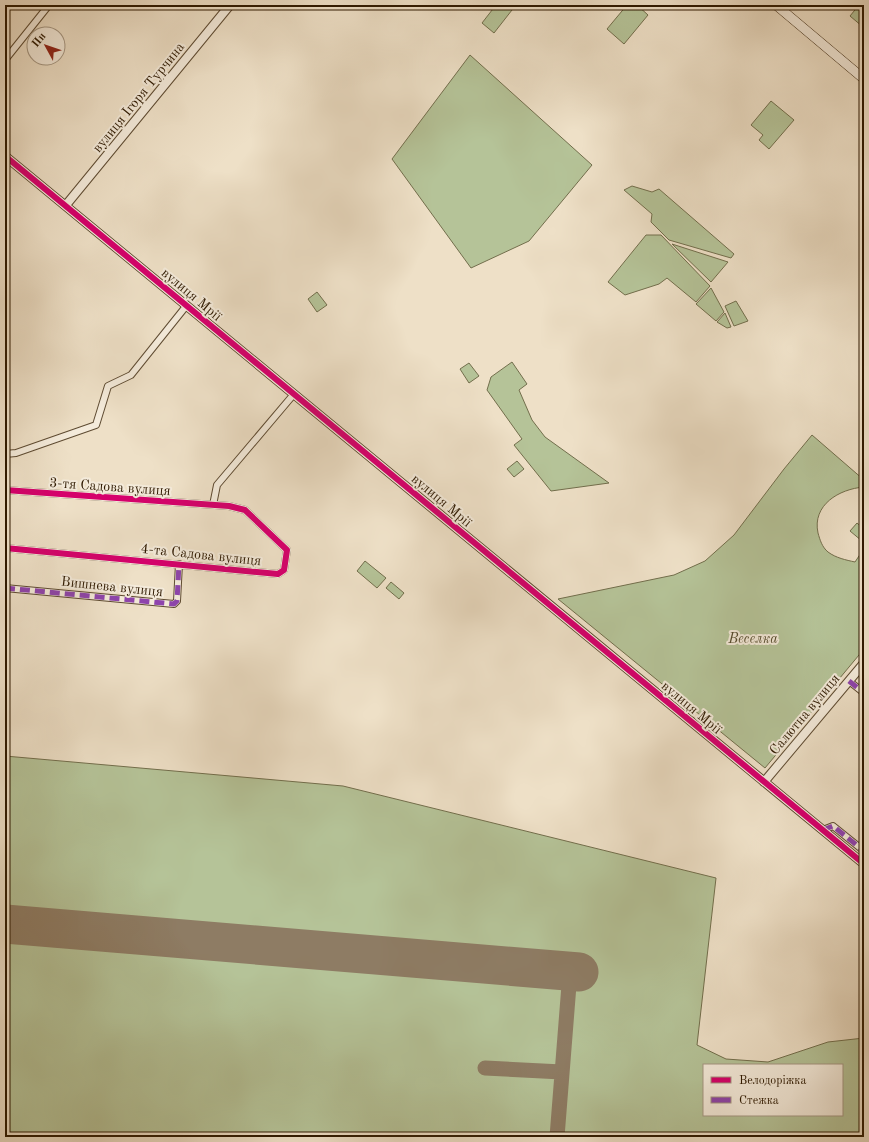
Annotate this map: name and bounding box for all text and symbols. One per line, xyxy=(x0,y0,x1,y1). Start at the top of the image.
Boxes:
north arrow xyxy=(26,26,66,66)
text: Пн xyxy=(30,31,49,50)
street label: вулиця Ігоря Турчина xyxy=(90,40,187,155)
street label: вулиця Мрії xyxy=(159,266,224,324)
street label: вулиця Мрії xyxy=(409,472,474,530)
street label: 3-тя Садова вулиця xyxy=(49,476,171,498)
street label: 4-та Садова вулиця xyxy=(140,542,262,568)
street label: Вишнева вулиця xyxy=(60,575,164,599)
park label: Веселка xyxy=(727,632,778,646)
street label: Салютна вулиця xyxy=(767,672,842,758)
street label: вулиця Мрії xyxy=(659,679,724,737)
legend xyxy=(703,1064,843,1116)
text: Велодоріжка xyxy=(739,1074,806,1087)
text: Стежка xyxy=(739,1095,779,1107)

